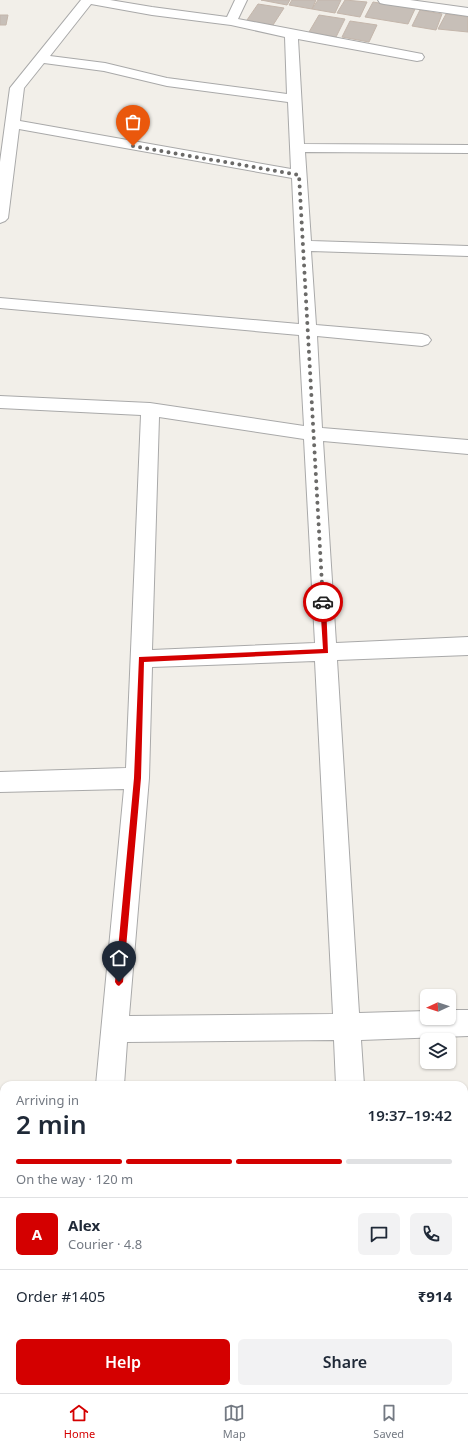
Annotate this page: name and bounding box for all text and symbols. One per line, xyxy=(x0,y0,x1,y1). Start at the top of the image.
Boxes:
pin xyxy=(116,105,150,146)
icon: bag xyxy=(122,111,144,133)
courier xyxy=(303,582,343,622)
icon: car xyxy=(312,591,334,613)
pin xyxy=(102,941,136,982)
icon: home xyxy=(108,947,130,969)
north arrow xyxy=(420,989,456,1025)
map controls xyxy=(420,989,456,1069)
button: layers xyxy=(420,1033,456,1069)
text: Arriving in xyxy=(16,1091,79,1109)
text: 19:37–19:42 xyxy=(368,1105,452,1125)
text: 2 min xyxy=(16,1106,87,1142)
text: On the way · 120 m xyxy=(16,1170,133,1188)
button: chat xyxy=(358,1213,400,1255)
button: phone xyxy=(410,1213,452,1255)
text: Alex xyxy=(68,1215,100,1235)
text: A xyxy=(32,1224,42,1244)
text: Courier · 4.8 xyxy=(68,1235,142,1253)
text: Order #1405 xyxy=(16,1286,105,1306)
text: ₹914 xyxy=(418,1286,452,1306)
button: Help xyxy=(16,1339,230,1385)
button: Share xyxy=(238,1339,452,1385)
tab: Home xyxy=(64,1402,95,1441)
tab: Map xyxy=(223,1402,246,1441)
tab: Saved xyxy=(373,1402,404,1441)

